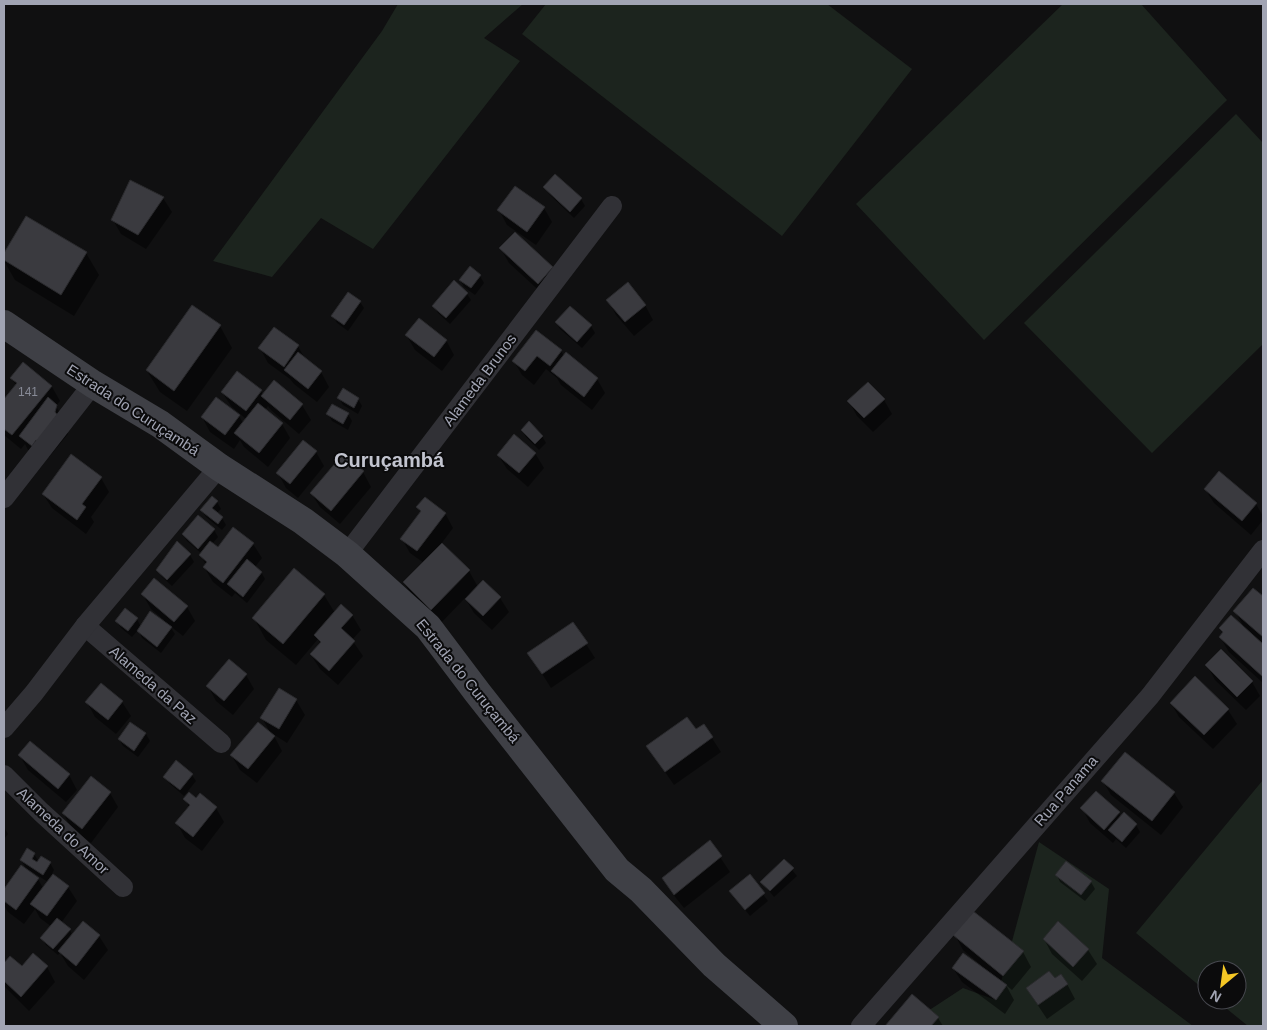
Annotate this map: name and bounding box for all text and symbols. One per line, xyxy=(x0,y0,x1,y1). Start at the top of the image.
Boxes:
street label: Alameda Brunos xyxy=(439,330,520,429)
street label: Estrada do Curuçambá xyxy=(64,360,203,459)
house number: 141 xyxy=(18,385,38,399)
district label: Curuçambá xyxy=(334,449,445,471)
street label: Estrada do Curuçambá xyxy=(413,615,524,746)
street label: Alameda da Paz xyxy=(106,642,200,727)
street label: Rua Panama xyxy=(1030,752,1101,829)
street label: Alameda do Amor xyxy=(14,784,113,878)
north arrow xyxy=(1197,960,1247,1010)
text: N xyxy=(1207,987,1224,1006)

